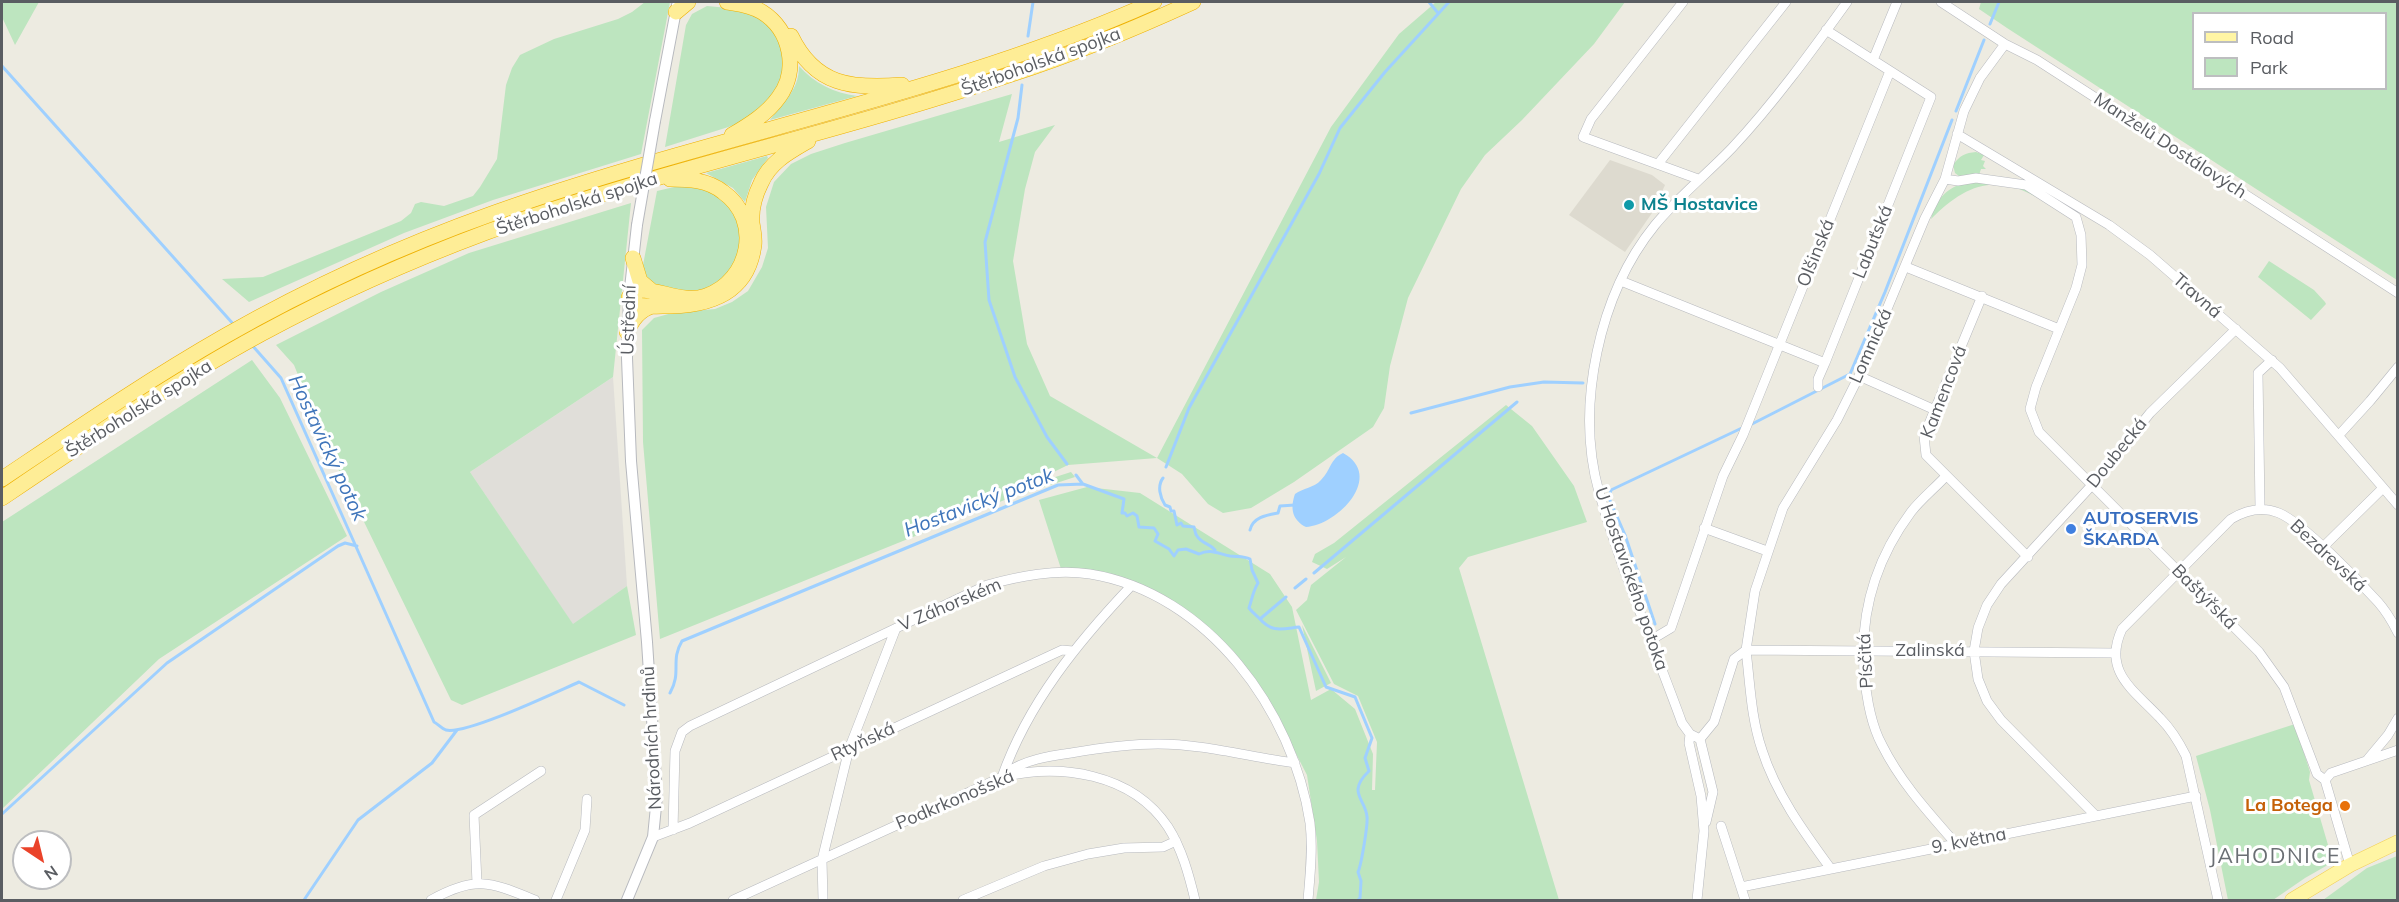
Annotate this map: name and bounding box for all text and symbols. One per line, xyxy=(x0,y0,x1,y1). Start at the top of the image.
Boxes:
legend xyxy=(2192,12,2387,90)
street label: Štěrboholská spojka xyxy=(958,23,1124,101)
text: Road xyxy=(2250,26,2294,49)
text: Park xyxy=(2250,56,2288,79)
street label: Manželů Dostálových xyxy=(2090,89,2250,203)
street label: Štěrboholská spojka xyxy=(494,168,660,240)
place label: MŠ Hostavice xyxy=(1641,194,1758,216)
marker: MŠ Hostavice xyxy=(1622,198,1636,212)
street label: Labuťská xyxy=(1849,202,1897,282)
street label: Olšinská xyxy=(1793,216,1839,290)
street label: Travná xyxy=(2168,269,2226,323)
street label: Ústřední xyxy=(617,285,641,355)
street label: Lomnická xyxy=(1845,305,1897,387)
street label: Kamencová xyxy=(1916,343,1972,441)
street label: Štěrboholská spojka xyxy=(62,355,216,463)
water label: Hostavický potok xyxy=(283,371,371,525)
street label: Doubecká xyxy=(2082,414,2152,492)
water label: Hostavický potok xyxy=(901,463,1057,543)
street label: U Hostavického potoka xyxy=(1589,485,1673,673)
place label: AUTOSERVIS ŠKARDA xyxy=(2083,508,2199,550)
street label: Bezdrevská xyxy=(2285,515,2371,597)
marker: AUTOSERVIS ŠKARDA xyxy=(2064,522,2078,536)
street label: Baštýřská xyxy=(2167,560,2241,634)
street label: V Záhorském xyxy=(895,574,1005,636)
street label: Písčitá xyxy=(1854,633,1878,689)
street label: Zalinská xyxy=(1895,640,1965,662)
street label: Národních hrdinů xyxy=(637,666,667,810)
street label: Rtyňská xyxy=(828,718,898,766)
street label: Podkrkonošská xyxy=(893,765,1017,835)
place label: La Botega xyxy=(2245,795,2333,817)
marker: La Botega xyxy=(2338,799,2352,813)
street label: 9. května xyxy=(1930,823,2008,859)
north arrow xyxy=(12,830,72,890)
district label: JAHODNICE xyxy=(2209,844,2341,870)
text: N xyxy=(40,861,62,885)

